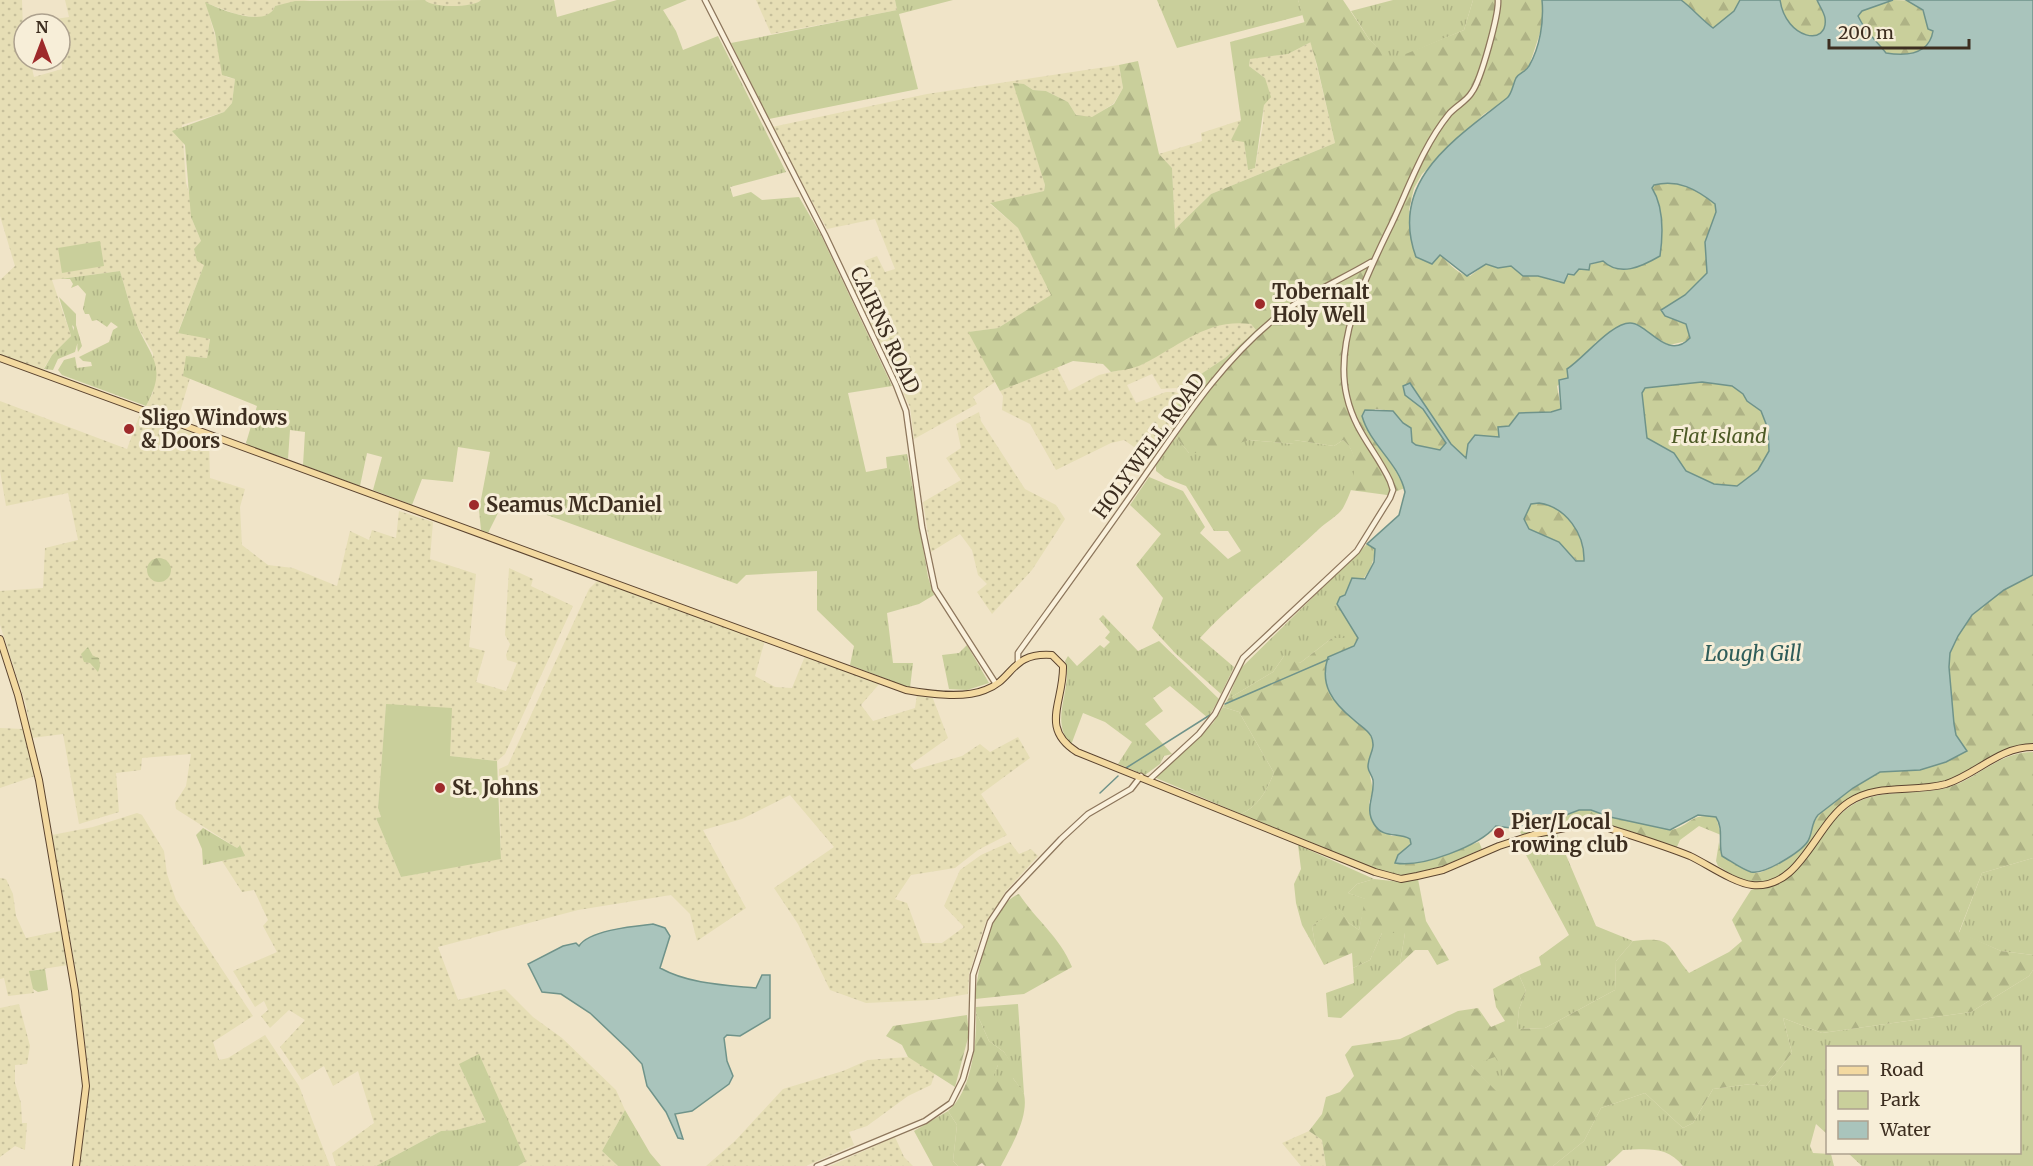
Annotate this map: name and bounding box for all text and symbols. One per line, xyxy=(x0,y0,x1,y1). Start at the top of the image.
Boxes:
north arrow xyxy=(12,12,72,72)
scale bar xyxy=(1829,12,1968,50)
text: N xyxy=(36,17,49,37)
text: 200 m xyxy=(1838,21,1894,44)
street label: CAIRNS ROAD xyxy=(845,262,926,397)
place label: Tobernalt Holy Well xyxy=(1272,279,1370,327)
marker: Tobernalt Holy Well xyxy=(1253,297,1267,311)
street label: HOLYWELL ROAD xyxy=(1087,368,1210,523)
place label: Sligo Windows & Doors xyxy=(141,405,287,453)
marker: Sligo Windows & Doors xyxy=(122,422,136,436)
park label: Flat Island xyxy=(1670,423,1767,448)
place label: Seamus McDaniel xyxy=(486,492,662,517)
marker: Seamus McDaniel xyxy=(467,498,481,512)
water label: Lough Gill xyxy=(1704,640,1802,667)
place label: St. Johns xyxy=(452,775,539,800)
marker: St. Johns xyxy=(433,781,447,795)
place label: Pier/Local rowing club xyxy=(1511,809,1628,857)
marker: Pier/Local rowing club xyxy=(1492,826,1506,840)
legend xyxy=(1826,1046,2021,1154)
text: Road xyxy=(1880,1058,1924,1081)
text: Park xyxy=(1880,1088,1921,1111)
text: Water xyxy=(1879,1118,1931,1141)

